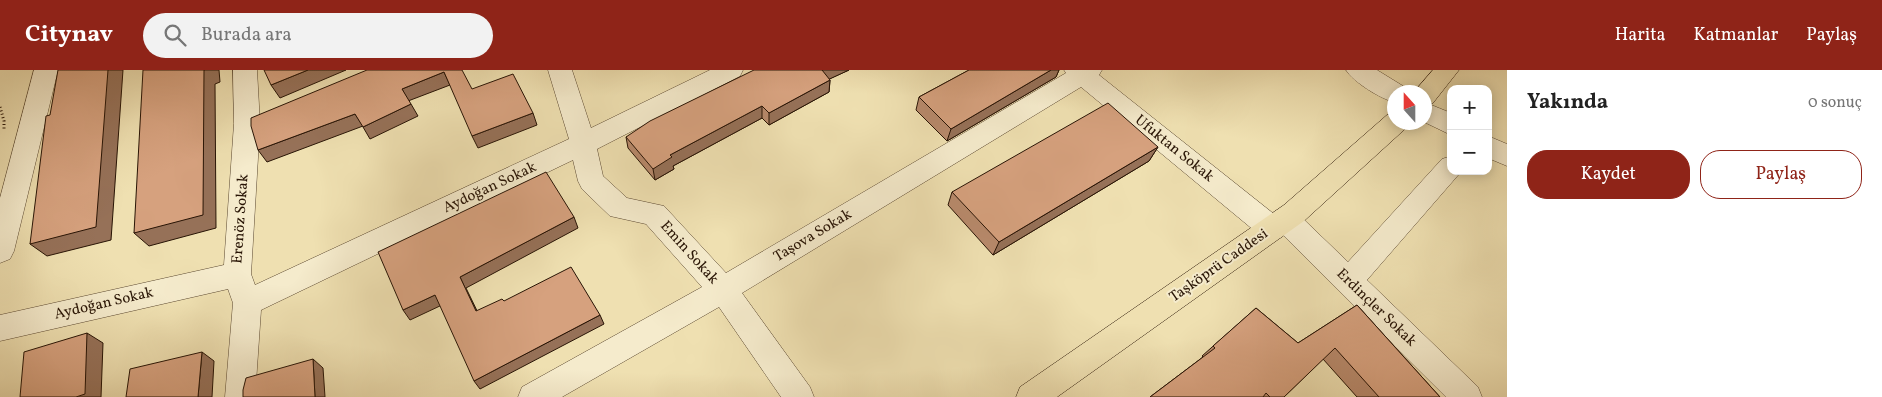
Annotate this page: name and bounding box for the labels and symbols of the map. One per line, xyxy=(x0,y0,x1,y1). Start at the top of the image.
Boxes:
north arrow xyxy=(1387,85,1432,130)
street label: Ufuktan Sokak xyxy=(1130,110,1218,188)
street label: Aydoğan Sokak xyxy=(440,157,540,219)
street label: Erenöz Sokak xyxy=(227,173,255,265)
street label: Taşova Sokak xyxy=(770,204,856,268)
street label: Emin Sokak xyxy=(655,217,723,289)
street label: Taşköprü Caddesi xyxy=(1165,224,1273,308)
street label: Erdinçler Sokak xyxy=(1331,264,1421,352)
street label: Aydoğan Sokak xyxy=(52,282,156,326)

